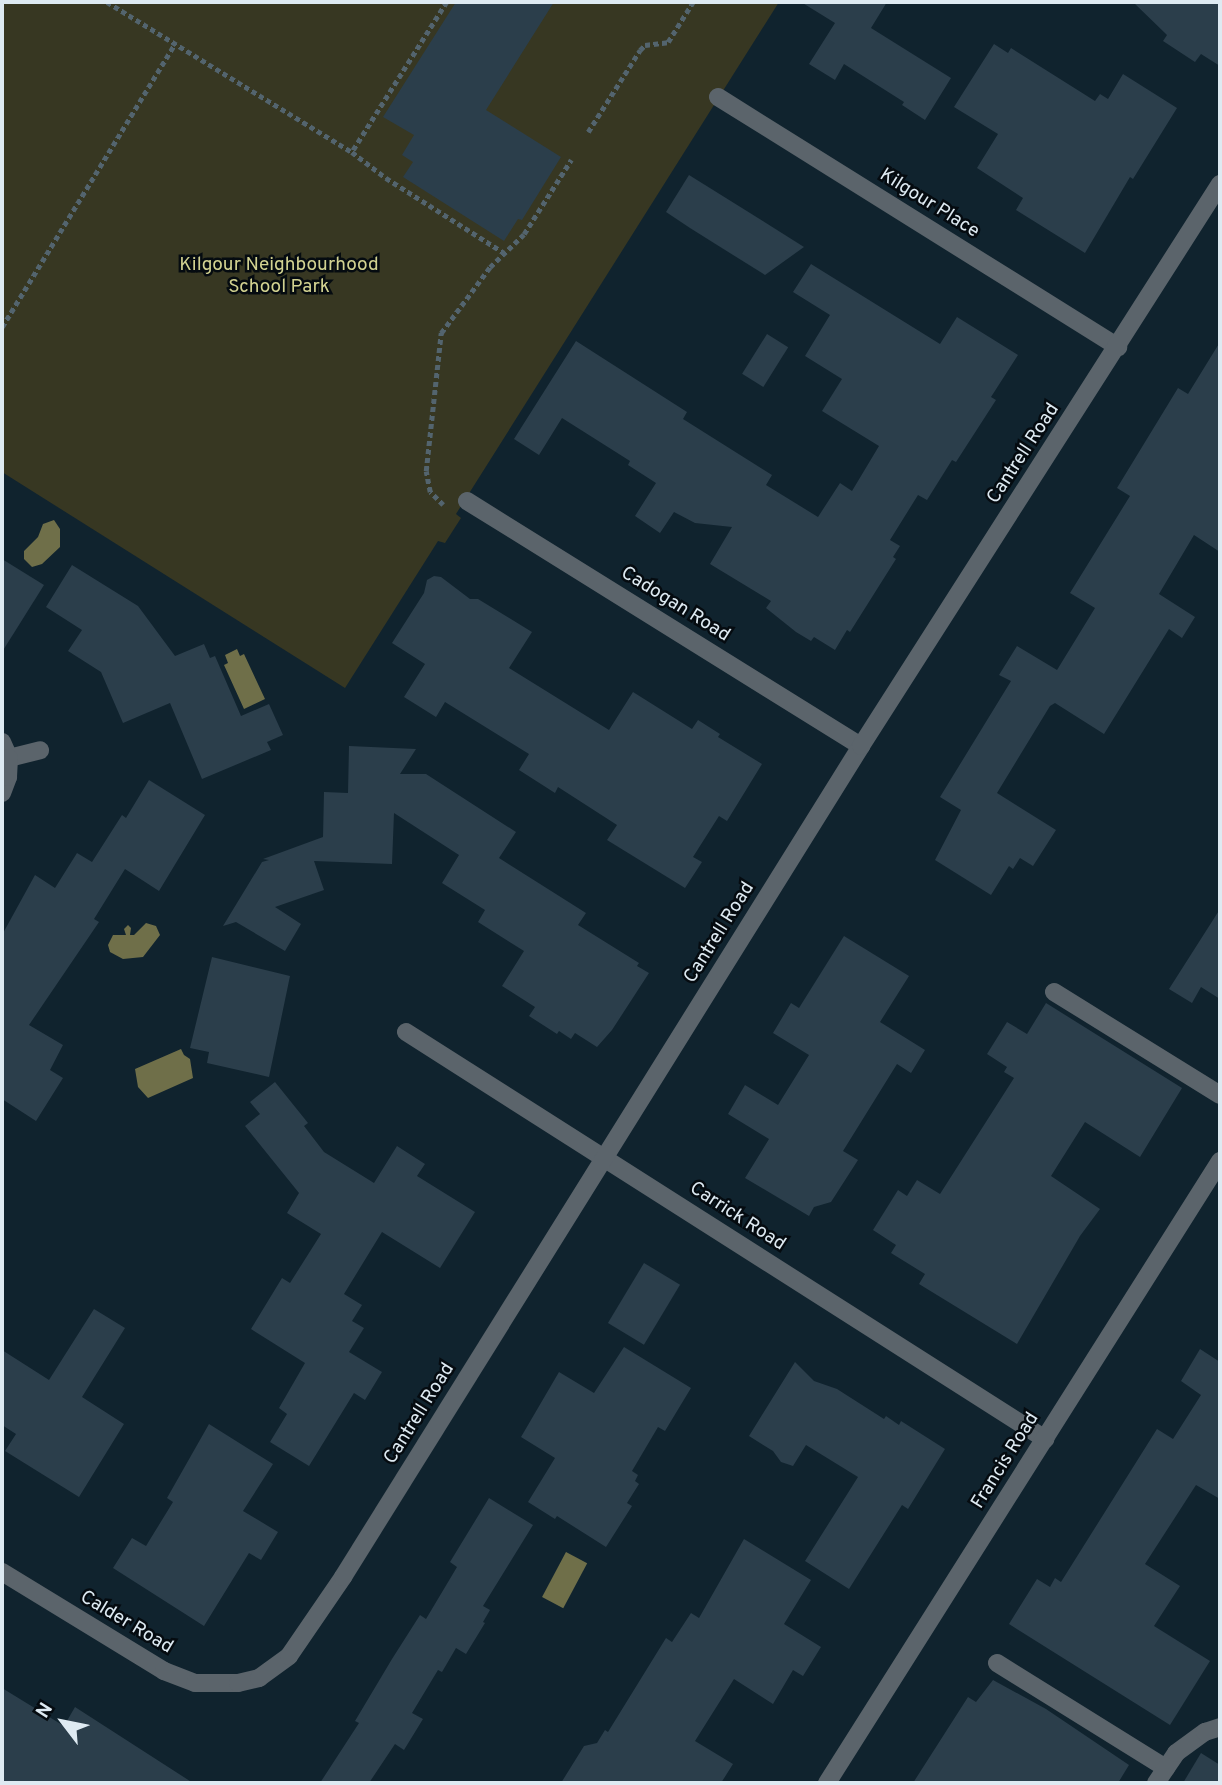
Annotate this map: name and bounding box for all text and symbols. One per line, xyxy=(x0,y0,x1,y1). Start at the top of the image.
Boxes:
street label: Kilgour Place xyxy=(875,164,983,244)
park label: Kilgour Neighbourhood School Park xyxy=(179,255,379,299)
street label: Cantrell Road xyxy=(983,400,1065,508)
street label: Cadogan Road xyxy=(616,562,734,648)
street label: Cantrell Road xyxy=(680,878,760,988)
street label: Carrick Road xyxy=(685,1177,789,1257)
street label: Cantrell Road xyxy=(380,1359,460,1469)
street label: Francis Road xyxy=(967,1409,1045,1513)
street label: Calder Road xyxy=(75,1586,177,1660)
north arrow xyxy=(28,1687,98,1757)
text: N xyxy=(31,1699,59,1723)

